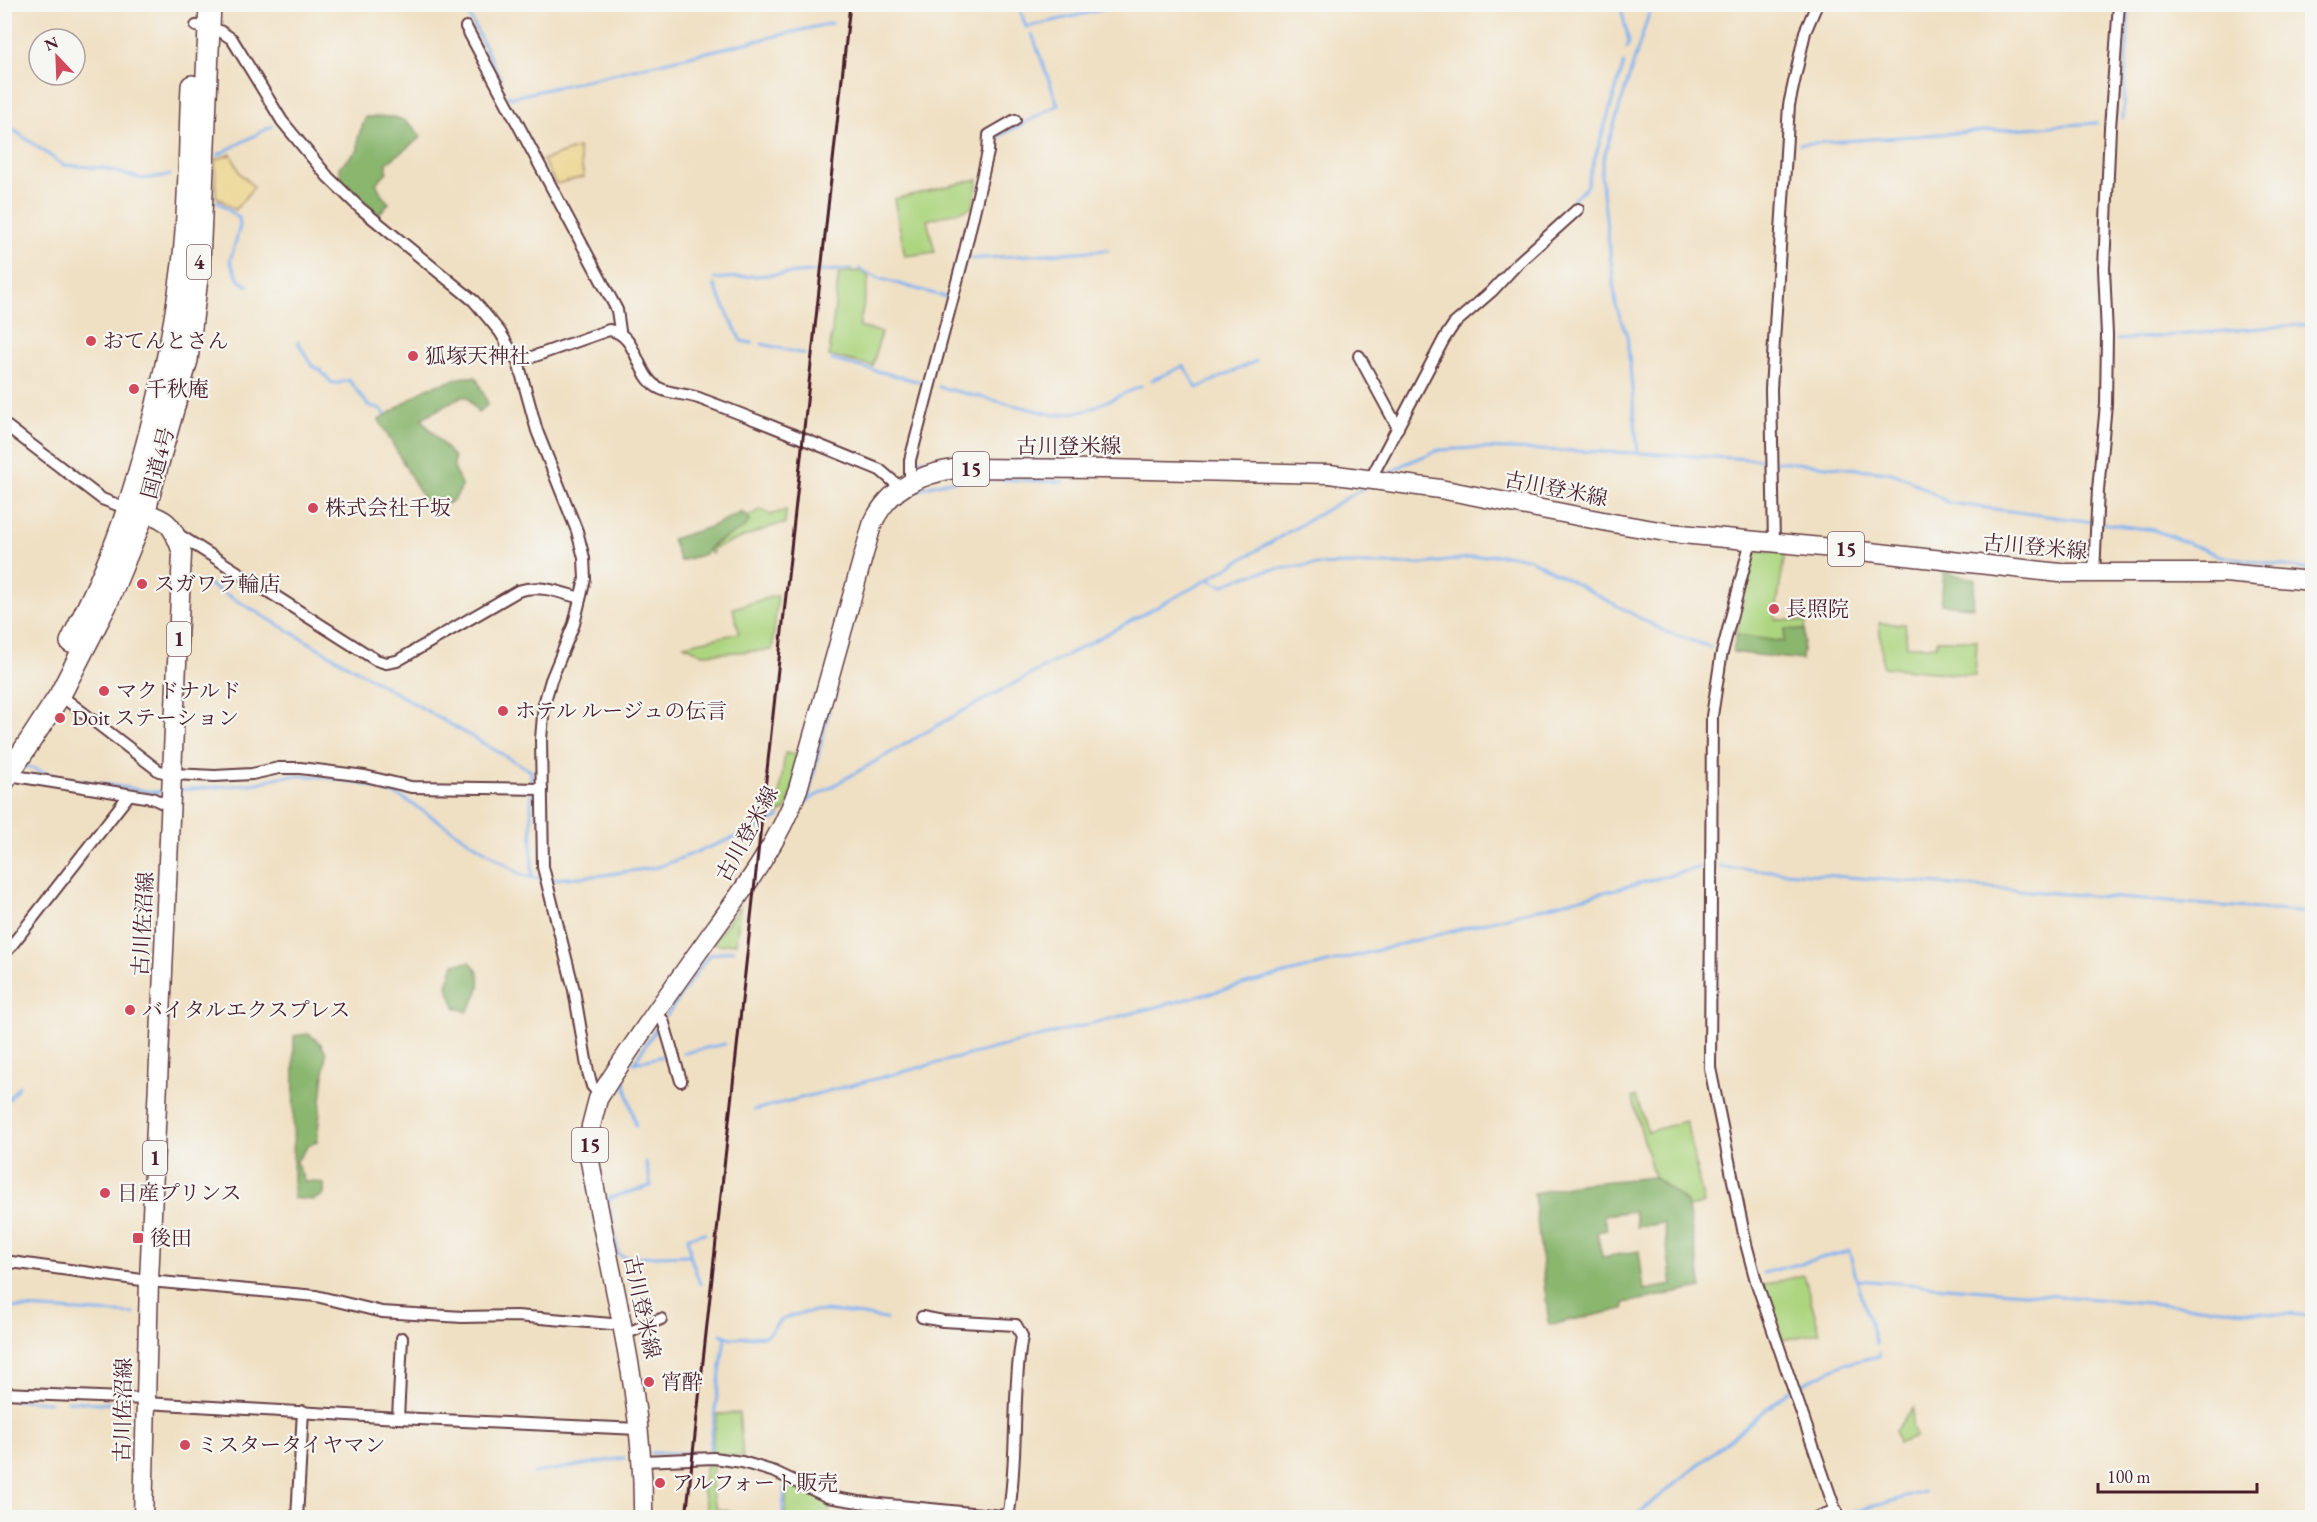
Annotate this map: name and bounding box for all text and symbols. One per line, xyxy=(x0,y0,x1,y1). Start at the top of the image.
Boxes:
north arrow xyxy=(27,27,87,87)
text: N xyxy=(41,31,61,56)
road number: 4 xyxy=(187,245,211,279)
place label: おてんとさん xyxy=(103,327,229,354)
marker: おてんとさん xyxy=(84,334,98,348)
place label: 狐塚天神社 xyxy=(425,342,530,369)
marker: 狐塚天神社 xyxy=(406,349,420,363)
place label: 千秋庵 xyxy=(146,375,209,402)
marker: 千秋庵 xyxy=(127,382,141,396)
street label: 国道4号 xyxy=(135,424,180,502)
street label: 古川登米線 xyxy=(1017,432,1122,459)
road number: 15 xyxy=(953,452,989,486)
street label: 古川登米線 xyxy=(1502,465,1610,512)
place label: 株式会社千坂 xyxy=(325,494,451,521)
marker: 株式会社千坂 xyxy=(306,501,320,515)
street label: 古川登米線 xyxy=(1982,528,2089,565)
road number: 15 xyxy=(1828,532,1864,566)
place label: スガワラ輪店 xyxy=(154,570,280,597)
marker: スガワラ輪店 xyxy=(135,577,149,591)
place label: 長照院 xyxy=(1786,595,1849,622)
marker: 長照院 xyxy=(1767,602,1781,616)
road number: 1 xyxy=(167,622,191,656)
place label: マクドナルド xyxy=(116,677,241,704)
marker: マクドナルド xyxy=(97,684,111,698)
place label: ホテル ルージュの伝言 xyxy=(515,697,727,724)
place label: Doit ステーション xyxy=(72,704,239,731)
marker: ホテル ルージュの伝言 xyxy=(496,704,510,718)
marker: Doit ステーション xyxy=(53,711,67,725)
street label: 古川登米線 xyxy=(709,781,784,886)
street label: 古川佐沼線 xyxy=(126,871,159,977)
place label: バイタルエクスプレス xyxy=(142,996,350,1023)
marker: バイタルエクスプレス xyxy=(123,1003,137,1017)
road number: 15 xyxy=(572,1128,608,1162)
road number: 1 xyxy=(143,1141,167,1175)
place label: 日産プリンス xyxy=(117,1179,242,1206)
marker: 日産プリンス xyxy=(98,1186,112,1200)
place label: 後田 xyxy=(150,1224,192,1251)
marker: 後田 xyxy=(131,1231,145,1245)
street label: 古川登米線 xyxy=(618,1253,667,1361)
street label: 古川佐沼線 xyxy=(108,1357,137,1463)
place label: 宵酔 xyxy=(661,1368,703,1395)
marker: 宵酔 xyxy=(642,1375,656,1389)
place label: ミスタータイヤマン xyxy=(197,1431,386,1458)
marker: ミスタータイヤマン xyxy=(178,1438,192,1452)
scale bar xyxy=(2098,1456,2257,1494)
text: 100 m xyxy=(2107,1465,2151,1488)
place label: アルフォート販売 xyxy=(672,1469,838,1496)
marker: アルフォート販売 xyxy=(653,1476,667,1490)

